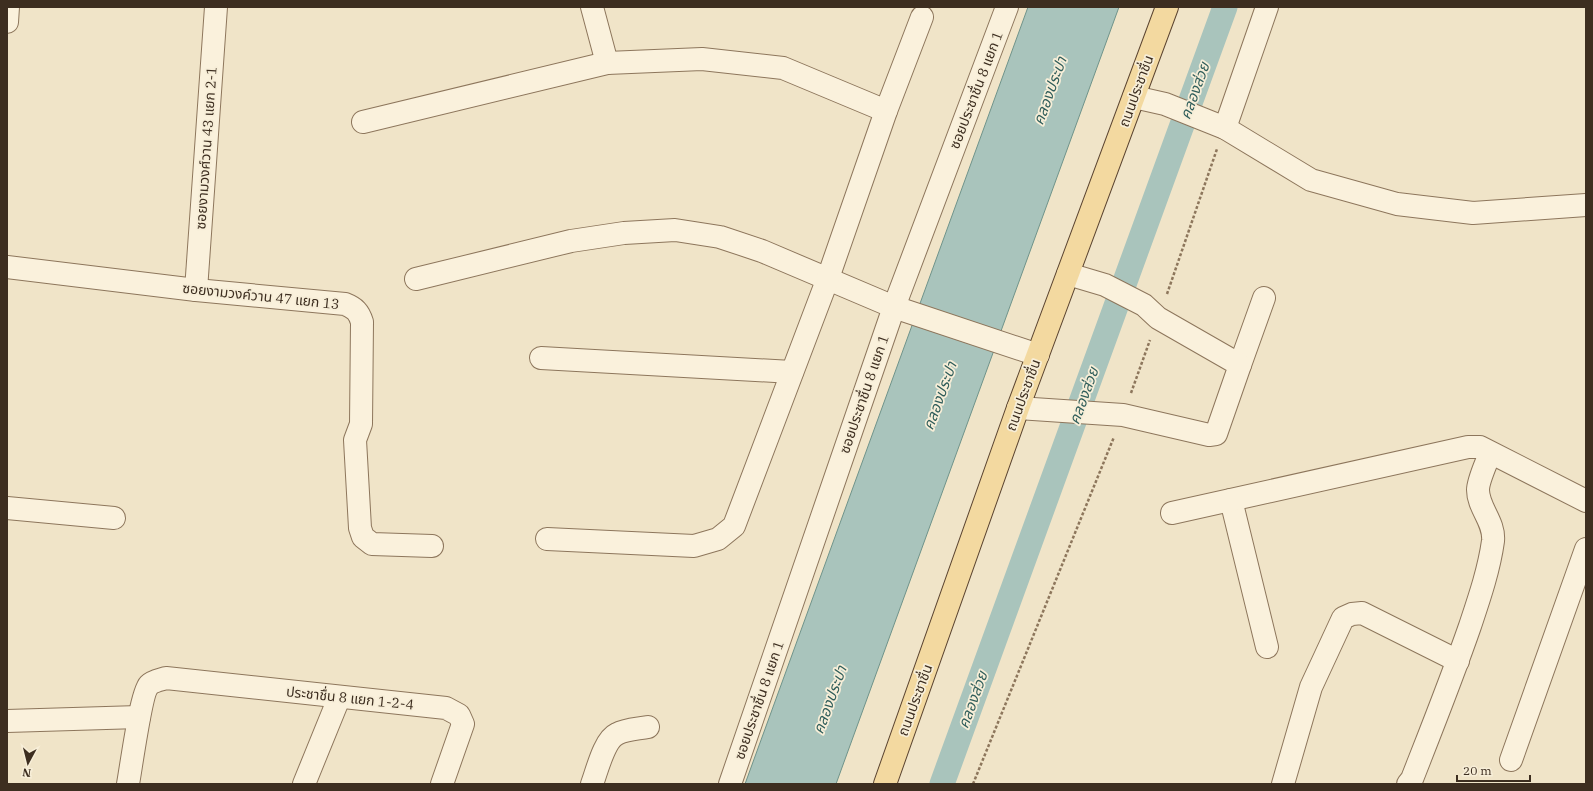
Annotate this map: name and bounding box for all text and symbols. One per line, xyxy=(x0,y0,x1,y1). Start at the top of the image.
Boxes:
street label: ซอยประชาชื่น 8 แยก 1 xyxy=(944,28,1007,151)
street label: ถนนประชาชื่น xyxy=(1114,52,1157,129)
water label: คลองประปา xyxy=(1028,53,1071,127)
water label: คลองส่วย xyxy=(1175,59,1214,122)
street label: ซอยงามวงศ์วาน 43 แยก 2-1 xyxy=(191,66,221,230)
street label: ซอยงามวงค์วาน 47 แยก 13 xyxy=(182,279,340,313)
street label: ซอยประชาชื่น 8 แยก 1 xyxy=(834,332,893,456)
street label: ถนนประชาชื่น xyxy=(1001,356,1044,433)
water label: คลองประปา xyxy=(918,358,961,432)
water label: คลองส่วย xyxy=(1064,364,1103,427)
street label: ซอยประชาชื่น 8 แยก 1 xyxy=(729,638,788,762)
street label: ถนนประชาชื่น xyxy=(893,661,936,738)
water label: คลองประปา xyxy=(808,662,851,736)
water label: คลองส่วย xyxy=(953,668,992,731)
street label: ประชาชื่น 8 แยก 1-2-4 xyxy=(285,681,415,714)
north arrow xyxy=(8,743,48,783)
scale bar xyxy=(1457,757,1530,783)
text: 20 m xyxy=(1463,763,1492,778)
text: N xyxy=(21,765,32,780)

